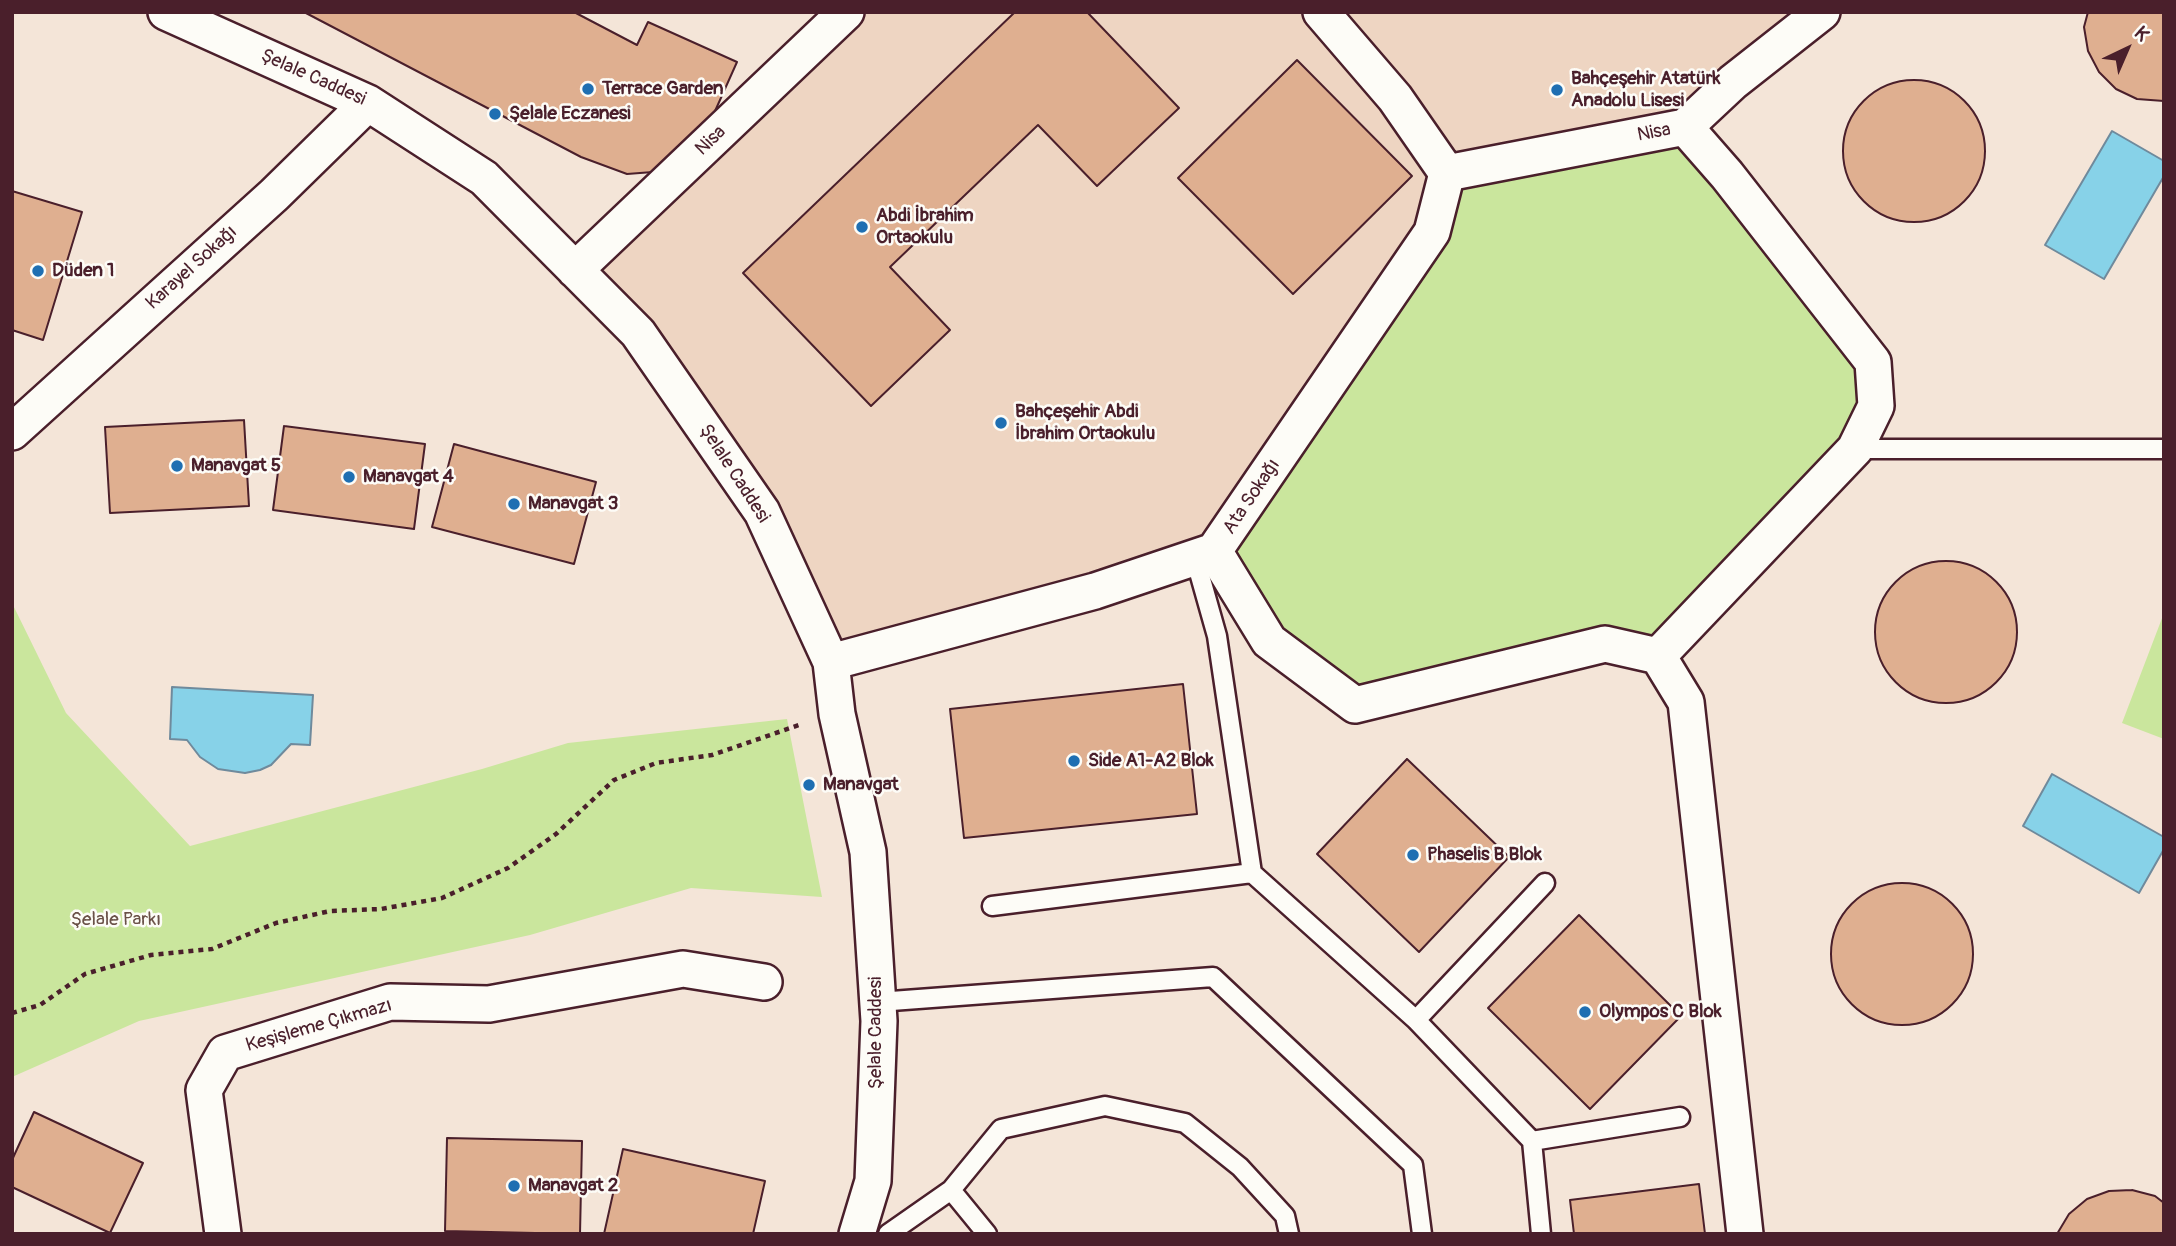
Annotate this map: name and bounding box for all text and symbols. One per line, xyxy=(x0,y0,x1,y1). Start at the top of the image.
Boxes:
north arrow xyxy=(2092,14,2162,84)
text: K xyxy=(2129,21,2154,47)
street label: Şelale Caddesi xyxy=(257,45,369,111)
place label: Bahçeşehir Atatürk Anadolu Lisesi xyxy=(1571,68,1720,112)
place label: Terrace Garden xyxy=(602,78,723,100)
marker: Terrace Garden xyxy=(580,81,596,97)
marker: Bahçeşehir Atatürk Anadolu Lisesi xyxy=(1549,82,1565,98)
place label: Şelale Eczanesi xyxy=(509,103,631,125)
marker: Şelale Eczanesi xyxy=(487,106,503,122)
street label: Nisa xyxy=(1635,119,1673,147)
street label: Nisa xyxy=(691,121,731,161)
place label: Abdi İbrahim Ortaokulu xyxy=(876,205,974,249)
marker: Abdi İbrahim Ortaokulu xyxy=(854,219,870,235)
street label: Karayel Sokağı xyxy=(142,221,242,315)
place label: Düden 1 xyxy=(52,260,115,282)
marker: Düden 1 xyxy=(30,263,46,279)
place label: Bahçeşehir Abdi İbrahim Ortaokulu xyxy=(1015,401,1155,445)
marker: Bahçeşehir Abdi İbrahim Ortaokulu xyxy=(993,415,1009,431)
street label: Şelale Caddesi xyxy=(694,421,774,527)
place label: Manavgat 5 xyxy=(191,455,281,477)
street label: Ata Sokağı xyxy=(1218,455,1286,539)
marker: Manavgat 5 xyxy=(169,458,185,474)
place label: Manavgat 4 xyxy=(363,466,454,488)
marker: Manavgat 4 xyxy=(341,469,357,485)
place label: Manavgat 3 xyxy=(528,493,618,515)
marker: Manavgat 3 xyxy=(506,496,522,512)
place label: Side A1-A2 Blok xyxy=(1088,750,1214,772)
marker: Side A1-A2 Blok xyxy=(1066,753,1082,769)
place label: Manavgat xyxy=(823,774,899,796)
marker: Manavgat xyxy=(801,777,817,793)
place label: Phaselis B Blok xyxy=(1427,844,1542,866)
marker: Phaselis B Blok xyxy=(1405,847,1421,863)
park label: Şelale Parkı xyxy=(71,909,161,931)
street label: Şelale Caddesi xyxy=(865,977,887,1089)
street label: Keşişleme Çıkmazı xyxy=(243,994,395,1058)
place label: Olympos C Blok xyxy=(1599,1001,1722,1023)
marker: Olympos C Blok xyxy=(1577,1004,1593,1020)
place label: Manavgat 2 xyxy=(528,1175,618,1197)
marker: Manavgat 2 xyxy=(506,1178,522,1194)

